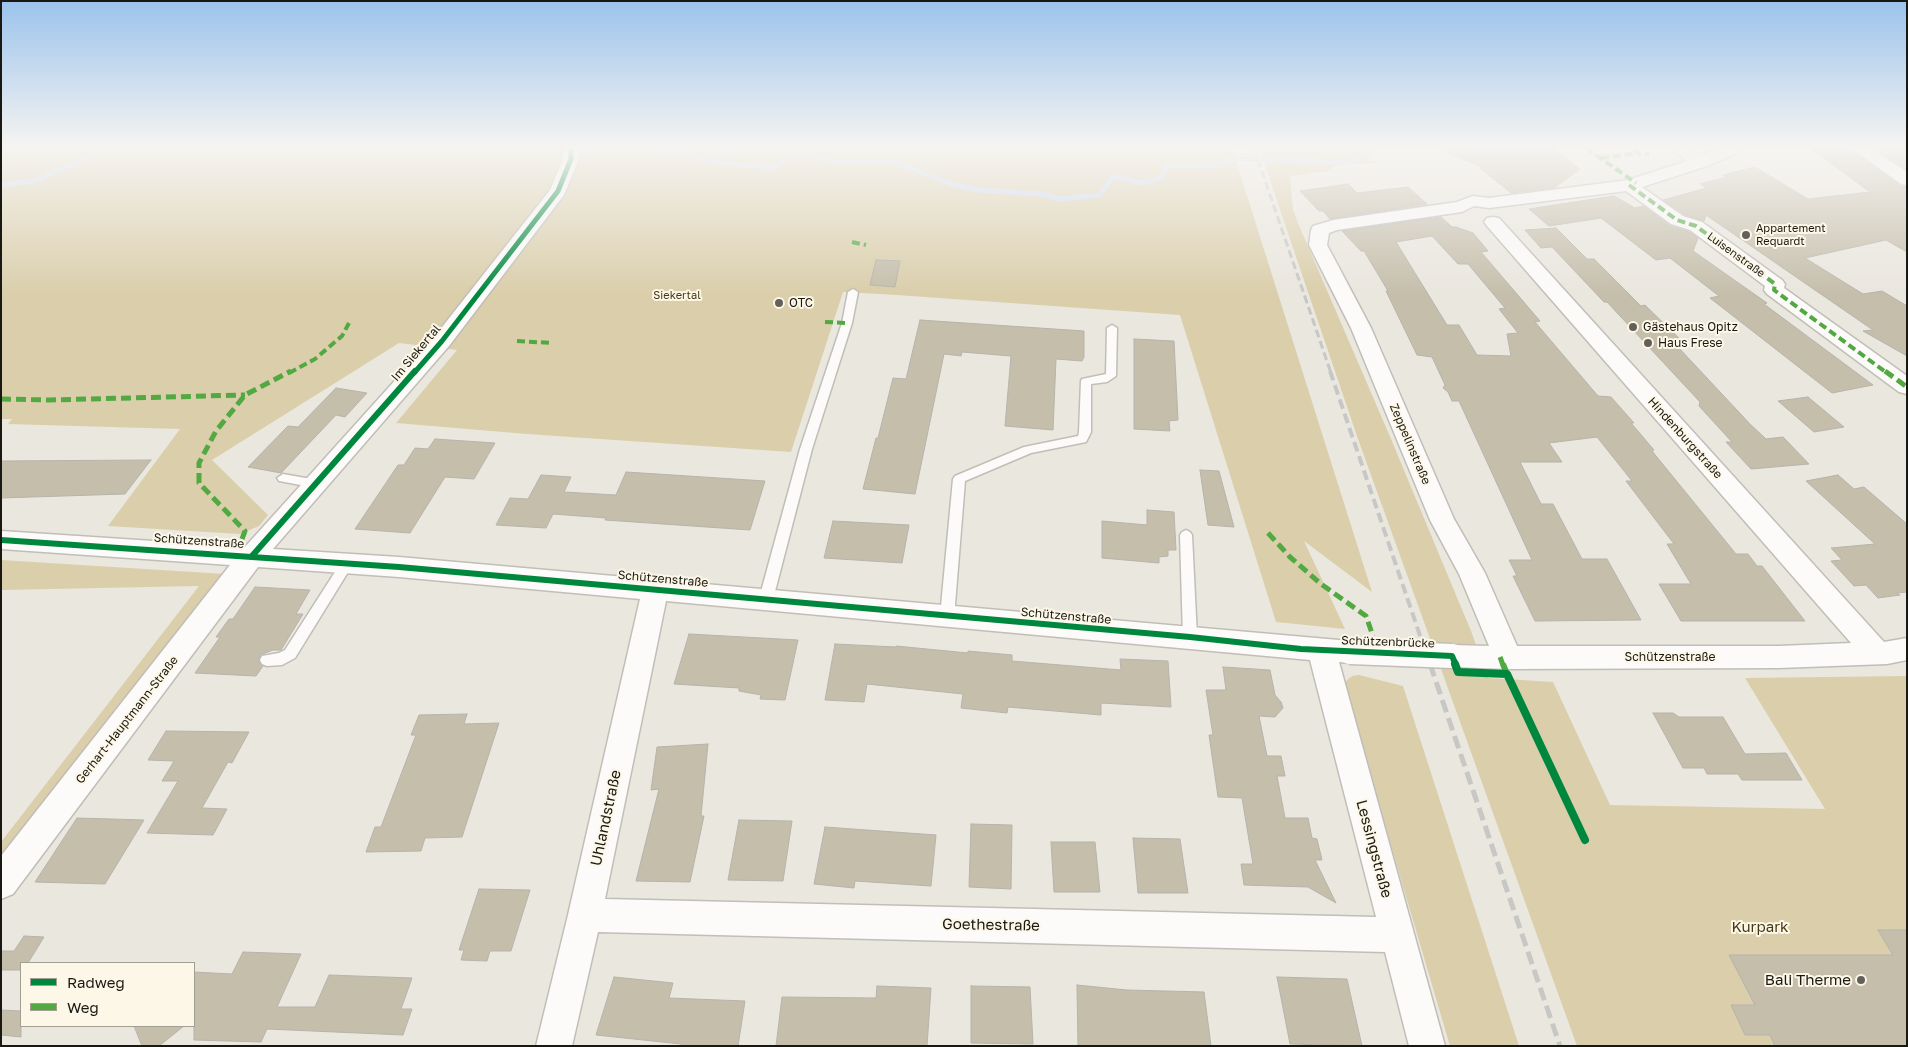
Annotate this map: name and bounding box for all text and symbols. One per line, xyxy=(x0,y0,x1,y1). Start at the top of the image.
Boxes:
place label: Appartement Requardt xyxy=(1756,222,1826,248)
marker: Appartement Requardt xyxy=(1740,229,1752,241)
street label: Luisenstraße xyxy=(1705,230,1767,280)
park label: Siekertal xyxy=(653,289,701,303)
place label: OTC xyxy=(789,296,813,310)
marker: OTC xyxy=(773,297,785,309)
place label: Gästehaus Opitz xyxy=(1643,320,1738,334)
marker: Gästehaus Opitz xyxy=(1627,321,1639,333)
street label: Im Siekertal xyxy=(388,322,444,384)
place label: Haus Frese xyxy=(1658,336,1722,350)
marker: Haus Frese xyxy=(1642,337,1654,349)
street label: Hindenburgstraße xyxy=(1645,394,1725,482)
street label: Zeppelinstraße xyxy=(1386,401,1434,487)
street label: Schützenstraße xyxy=(153,531,245,551)
street label: Schützenstraße xyxy=(617,568,709,590)
street label: Schützenstraße xyxy=(1020,605,1112,627)
street label: Schützenbrücke xyxy=(1341,633,1435,651)
street label: Schützenstraße xyxy=(1625,650,1715,664)
street label: Gerhart-Hauptmann-Straße xyxy=(73,653,181,787)
street label: Uhlandstraße xyxy=(587,768,625,868)
street label: Lessingstraße xyxy=(1352,798,1396,900)
street label: Goethestraße xyxy=(942,915,1040,935)
park label: Kurpark xyxy=(1732,918,1788,936)
legend xyxy=(20,962,195,1027)
place label: Bali Therme xyxy=(1765,971,1851,989)
text: Radweg xyxy=(67,973,125,991)
marker: Bali Therme xyxy=(1855,974,1867,986)
text: Weg xyxy=(67,998,99,1016)

